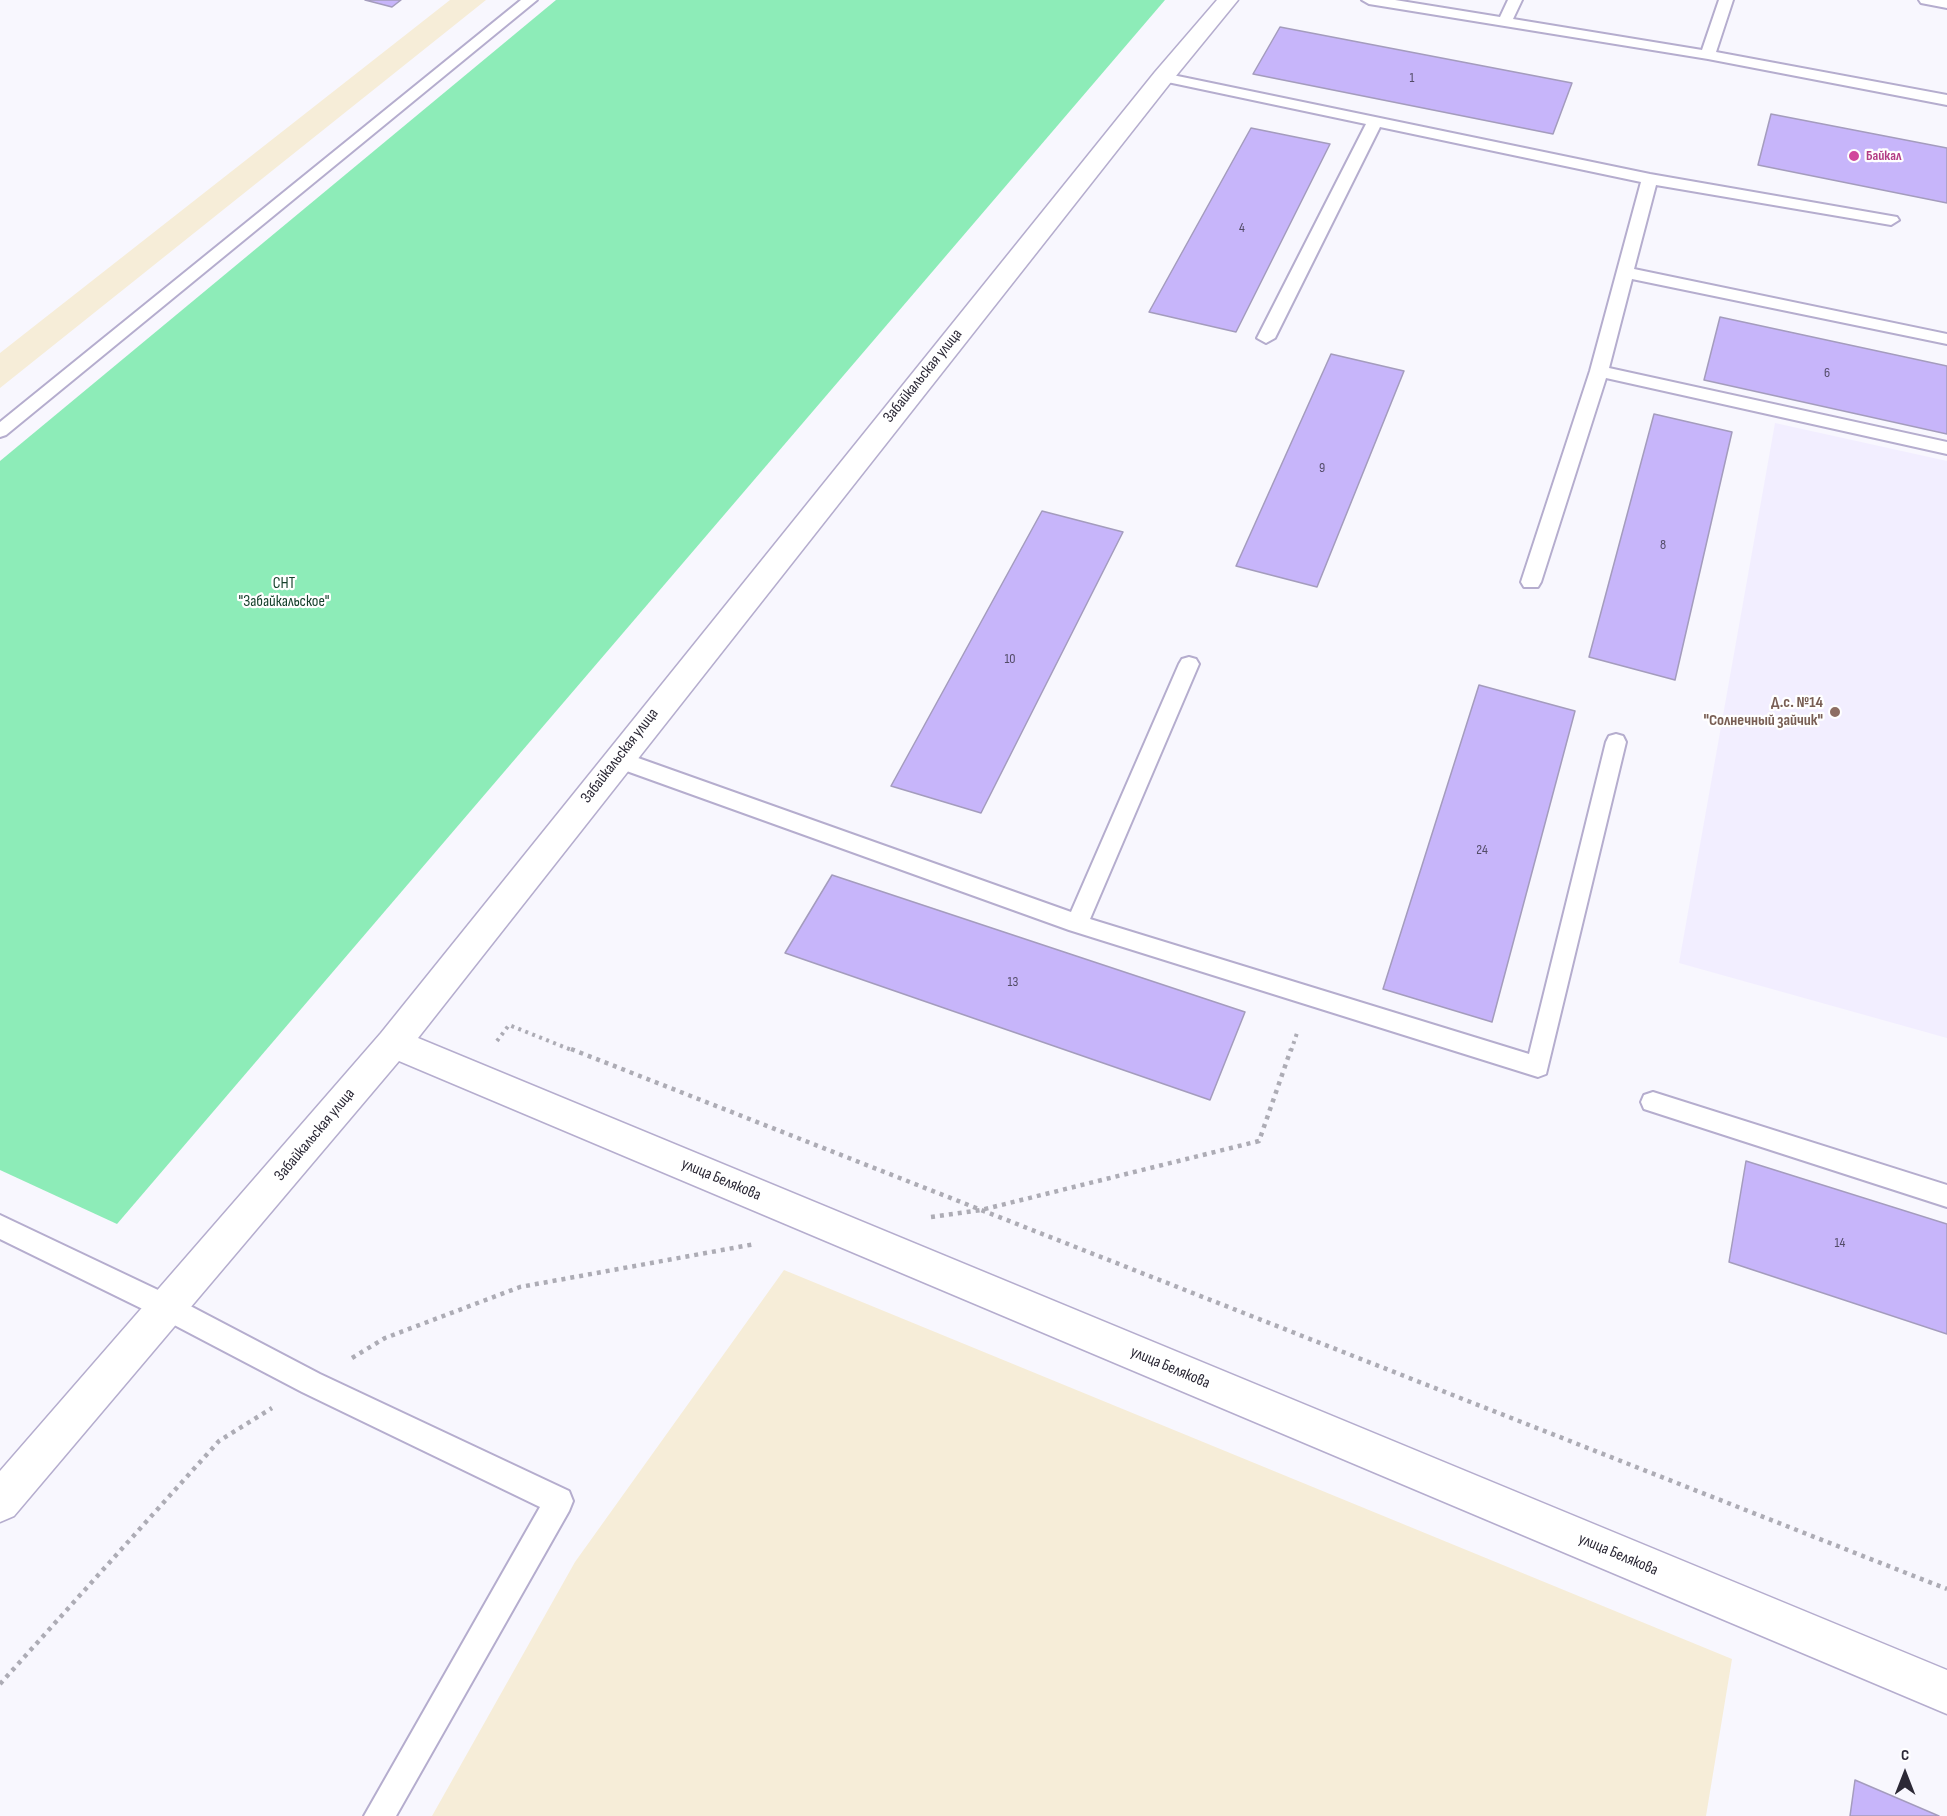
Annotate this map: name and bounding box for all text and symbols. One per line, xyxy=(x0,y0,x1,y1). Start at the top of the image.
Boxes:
house number: 1 xyxy=(1410,70,1414,86)
place label: Байкал xyxy=(1866,148,1901,164)
marker: Байкал xyxy=(1847,149,1861,163)
house number: 4 xyxy=(1239,220,1245,236)
street label: Забайкальская улица xyxy=(879,325,967,427)
house number: 6 xyxy=(1824,365,1830,381)
house number: 9 xyxy=(1319,460,1325,476)
house number: 8 xyxy=(1660,537,1666,553)
park label: СНТ "Забайкальское" xyxy=(238,574,330,612)
house number: 10 xyxy=(1004,651,1016,667)
place label: Д.с. №14 "Солнечный зайчик" xyxy=(1704,693,1823,731)
street label: Забайкальская улица xyxy=(577,705,663,807)
marker: Д.с. №14 "Солнечный зайчик" xyxy=(1828,705,1842,719)
house number: 24 xyxy=(1476,842,1488,858)
house number: 13 xyxy=(1008,974,1018,990)
street label: Забайкальская улица xyxy=(271,1085,359,1185)
street label: улица Белякова xyxy=(678,1155,764,1205)
house number: 14 xyxy=(1835,1235,1845,1251)
street label: улица Белякова xyxy=(1127,1343,1213,1393)
street label: улица Белякова xyxy=(1575,1530,1661,1580)
north arrow xyxy=(1875,1744,1935,1804)
text: С xyxy=(1901,1746,1909,1765)

